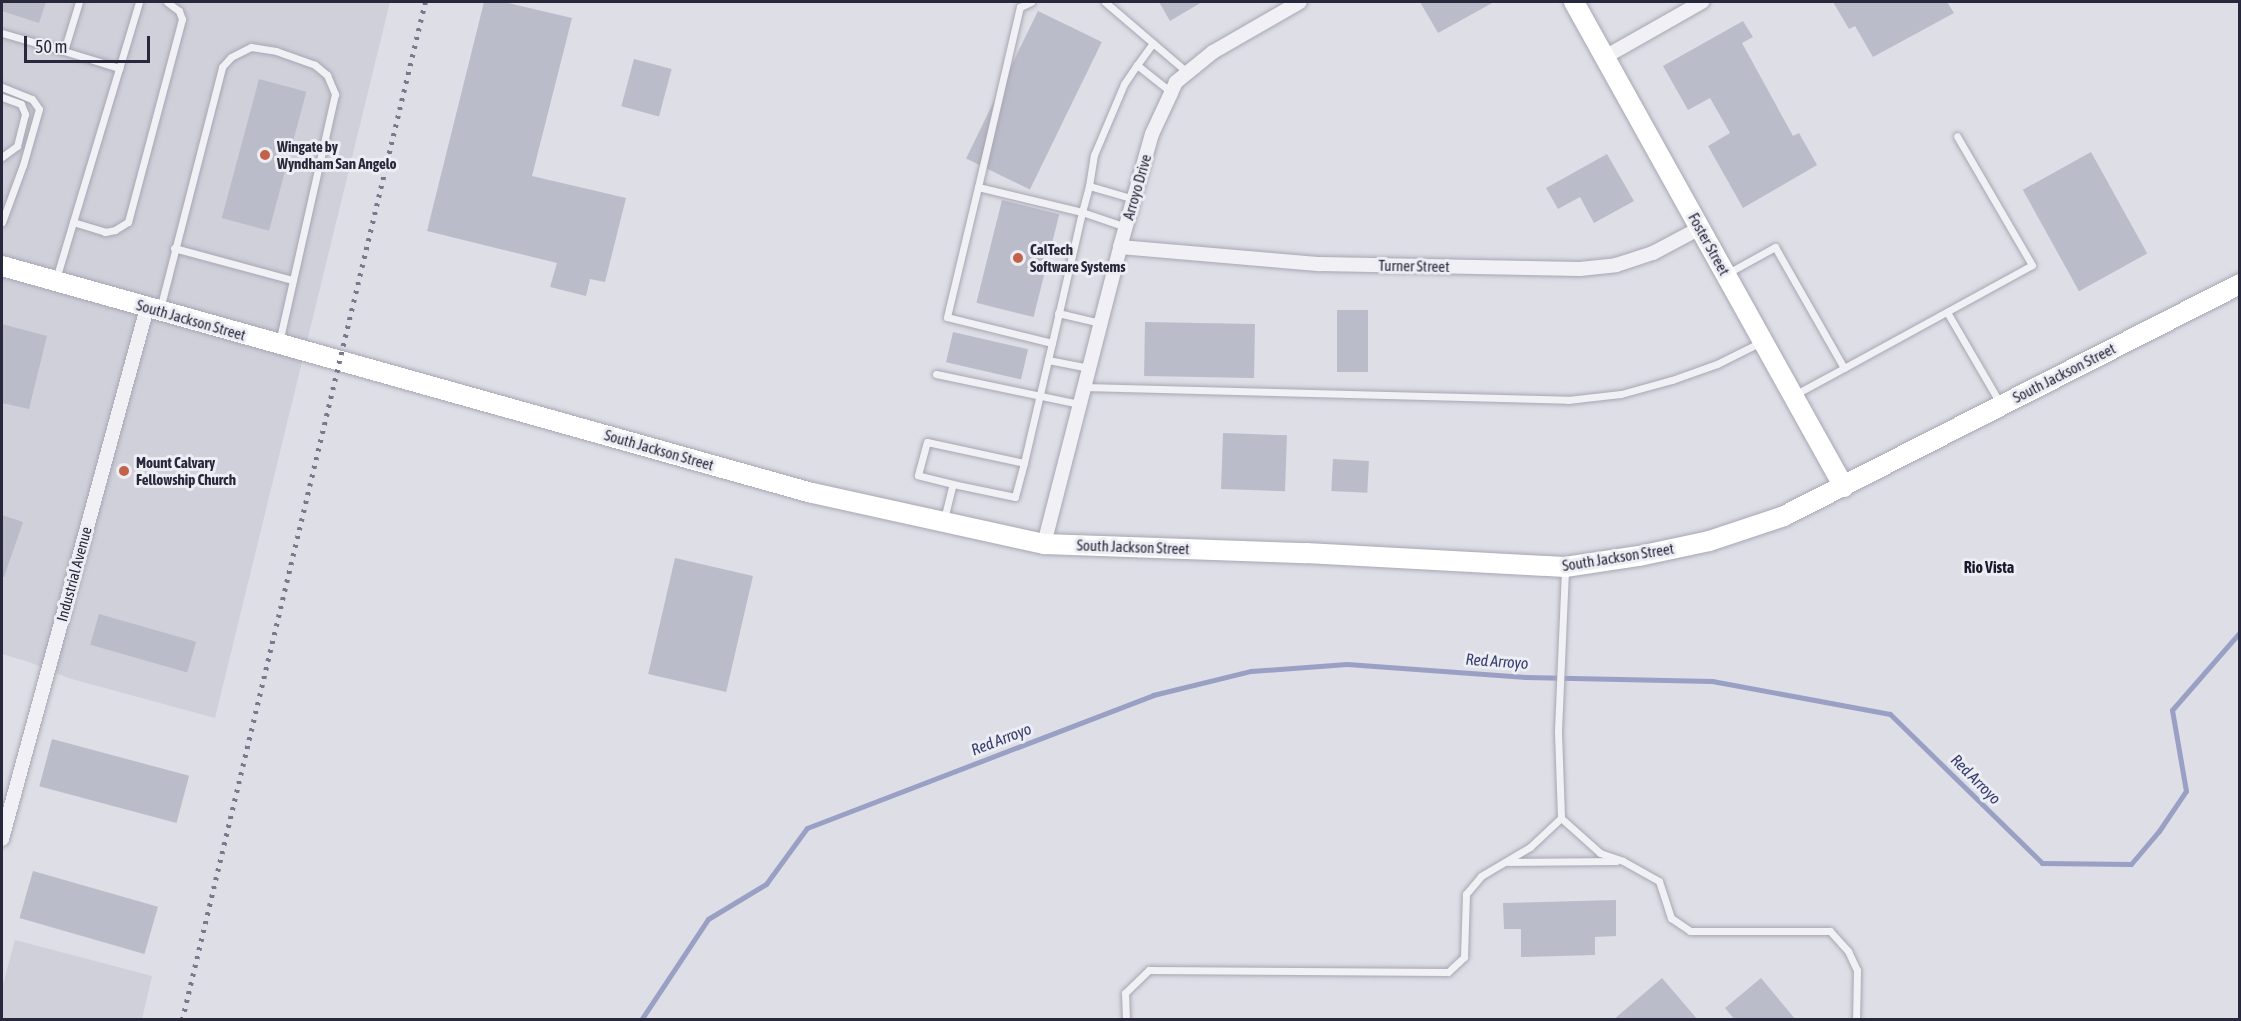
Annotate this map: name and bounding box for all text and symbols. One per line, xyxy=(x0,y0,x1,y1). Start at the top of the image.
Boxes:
scale bar xyxy=(27,24,153,62)
text: 50 m xyxy=(35,36,67,57)
place label: Wingate by Wyndham San Angelo xyxy=(277,137,397,172)
marker: Wingate by Wyndham San Angelo xyxy=(258,148,272,162)
street label: Arroyo Drive xyxy=(1119,152,1155,222)
street label: Foster Street xyxy=(1685,210,1733,278)
place label: CalTech Software Systems xyxy=(1030,240,1126,275)
marker: CalTech Software Systems xyxy=(1011,251,1025,265)
street label: Turner Street xyxy=(1378,256,1450,276)
street label: South Jackson Street xyxy=(134,296,248,344)
street label: South Jackson Street xyxy=(2010,339,2118,407)
street label: South Jackson Street xyxy=(602,426,716,474)
place label: Mount Calvary Fellowship Church xyxy=(136,453,236,488)
marker: Mount Calvary Fellowship Church xyxy=(117,464,131,478)
street label: Industrial Avenue xyxy=(53,525,95,623)
street label: South Jackson Street xyxy=(1076,536,1190,558)
street label: South Jackson Street xyxy=(1561,539,1675,575)
district label: Rio Vista xyxy=(1964,557,2014,577)
water label: Red Arroyo xyxy=(1465,649,1529,673)
water label: Red Arroyo xyxy=(968,719,1034,759)
water label: Red Arroyo xyxy=(1947,750,2005,808)

